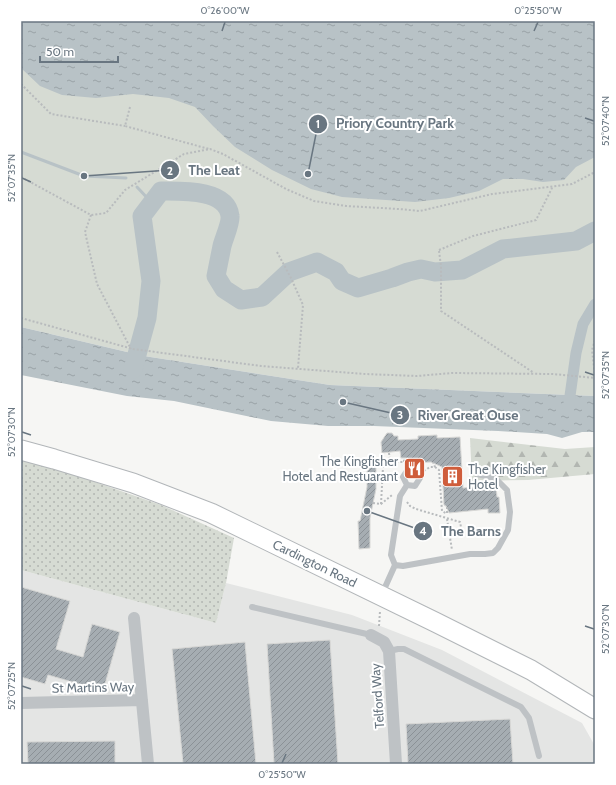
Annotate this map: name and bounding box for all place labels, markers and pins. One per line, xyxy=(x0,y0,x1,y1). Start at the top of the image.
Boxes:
callout: Priory Country Park xyxy=(308,111,462,137)
callout: The Leat xyxy=(160,157,248,183)
callout: River Great Ouse xyxy=(390,402,527,428)
place label: The Kingfisher Hotel and Restuarant xyxy=(282,453,399,484)
restaurant icon: The Kingfisher Hotel and Restuarant xyxy=(401,455,427,481)
place label: The Kingfisher Hotel xyxy=(468,461,547,492)
building icon: The Kingfisher Hotel xyxy=(439,463,465,489)
callout: The Barns xyxy=(413,518,509,544)

